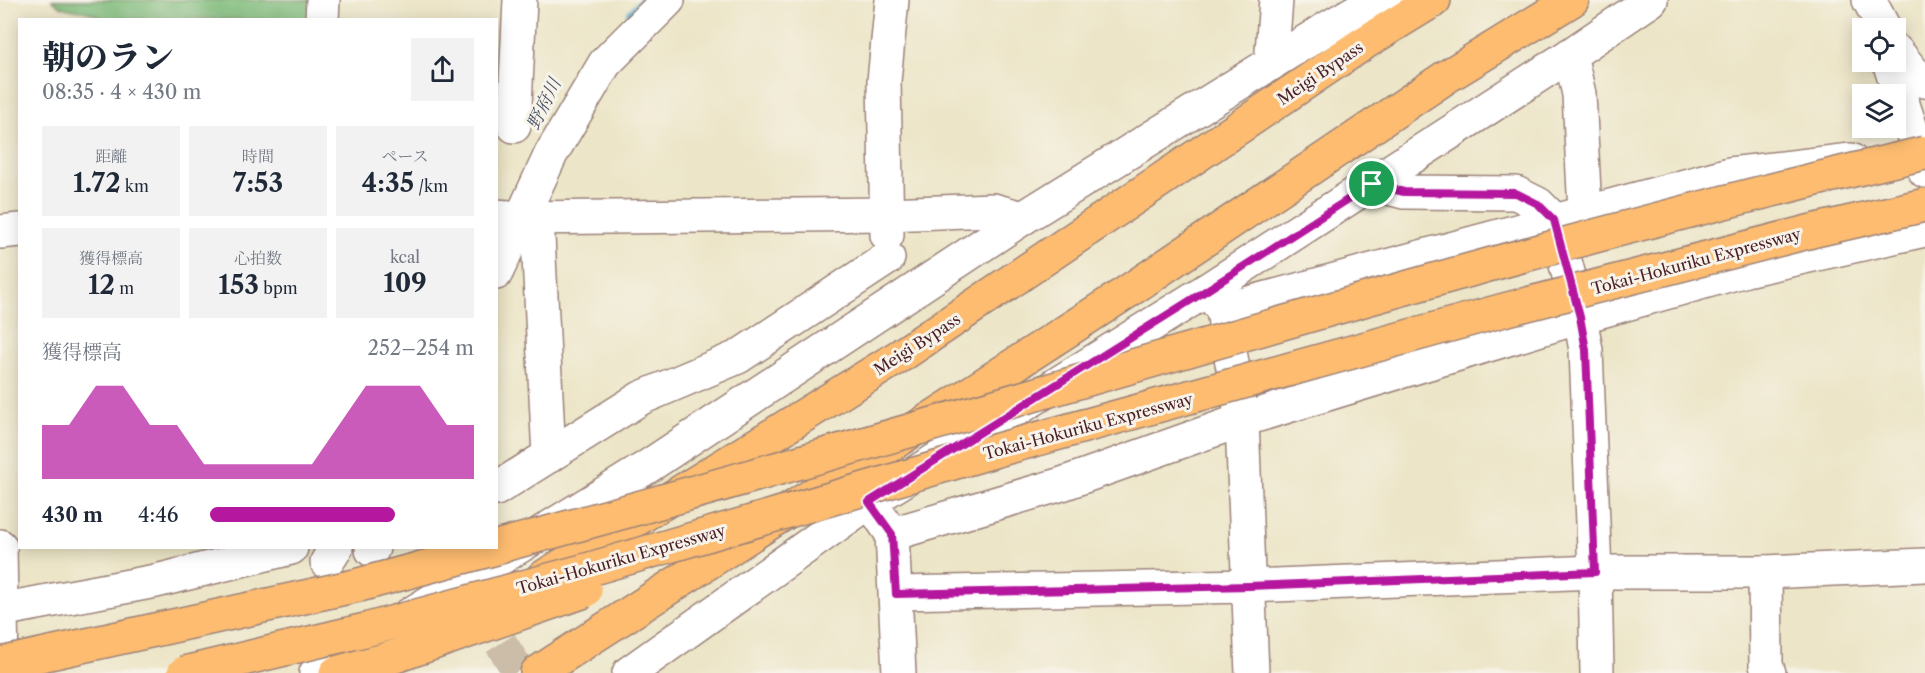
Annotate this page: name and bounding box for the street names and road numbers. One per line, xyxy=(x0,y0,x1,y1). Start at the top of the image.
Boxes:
street label: Meigi Bypass xyxy=(1273,37,1367,109)
street label: Tokai-Hokuriku Expressway xyxy=(1589,223,1804,299)
street label: Meigi Bypass xyxy=(870,309,964,379)
street label: Tokai-Hokuriku Expressway xyxy=(981,388,1196,464)
street label: Tokai-Hokuriku Expressway xyxy=(514,519,729,598)

